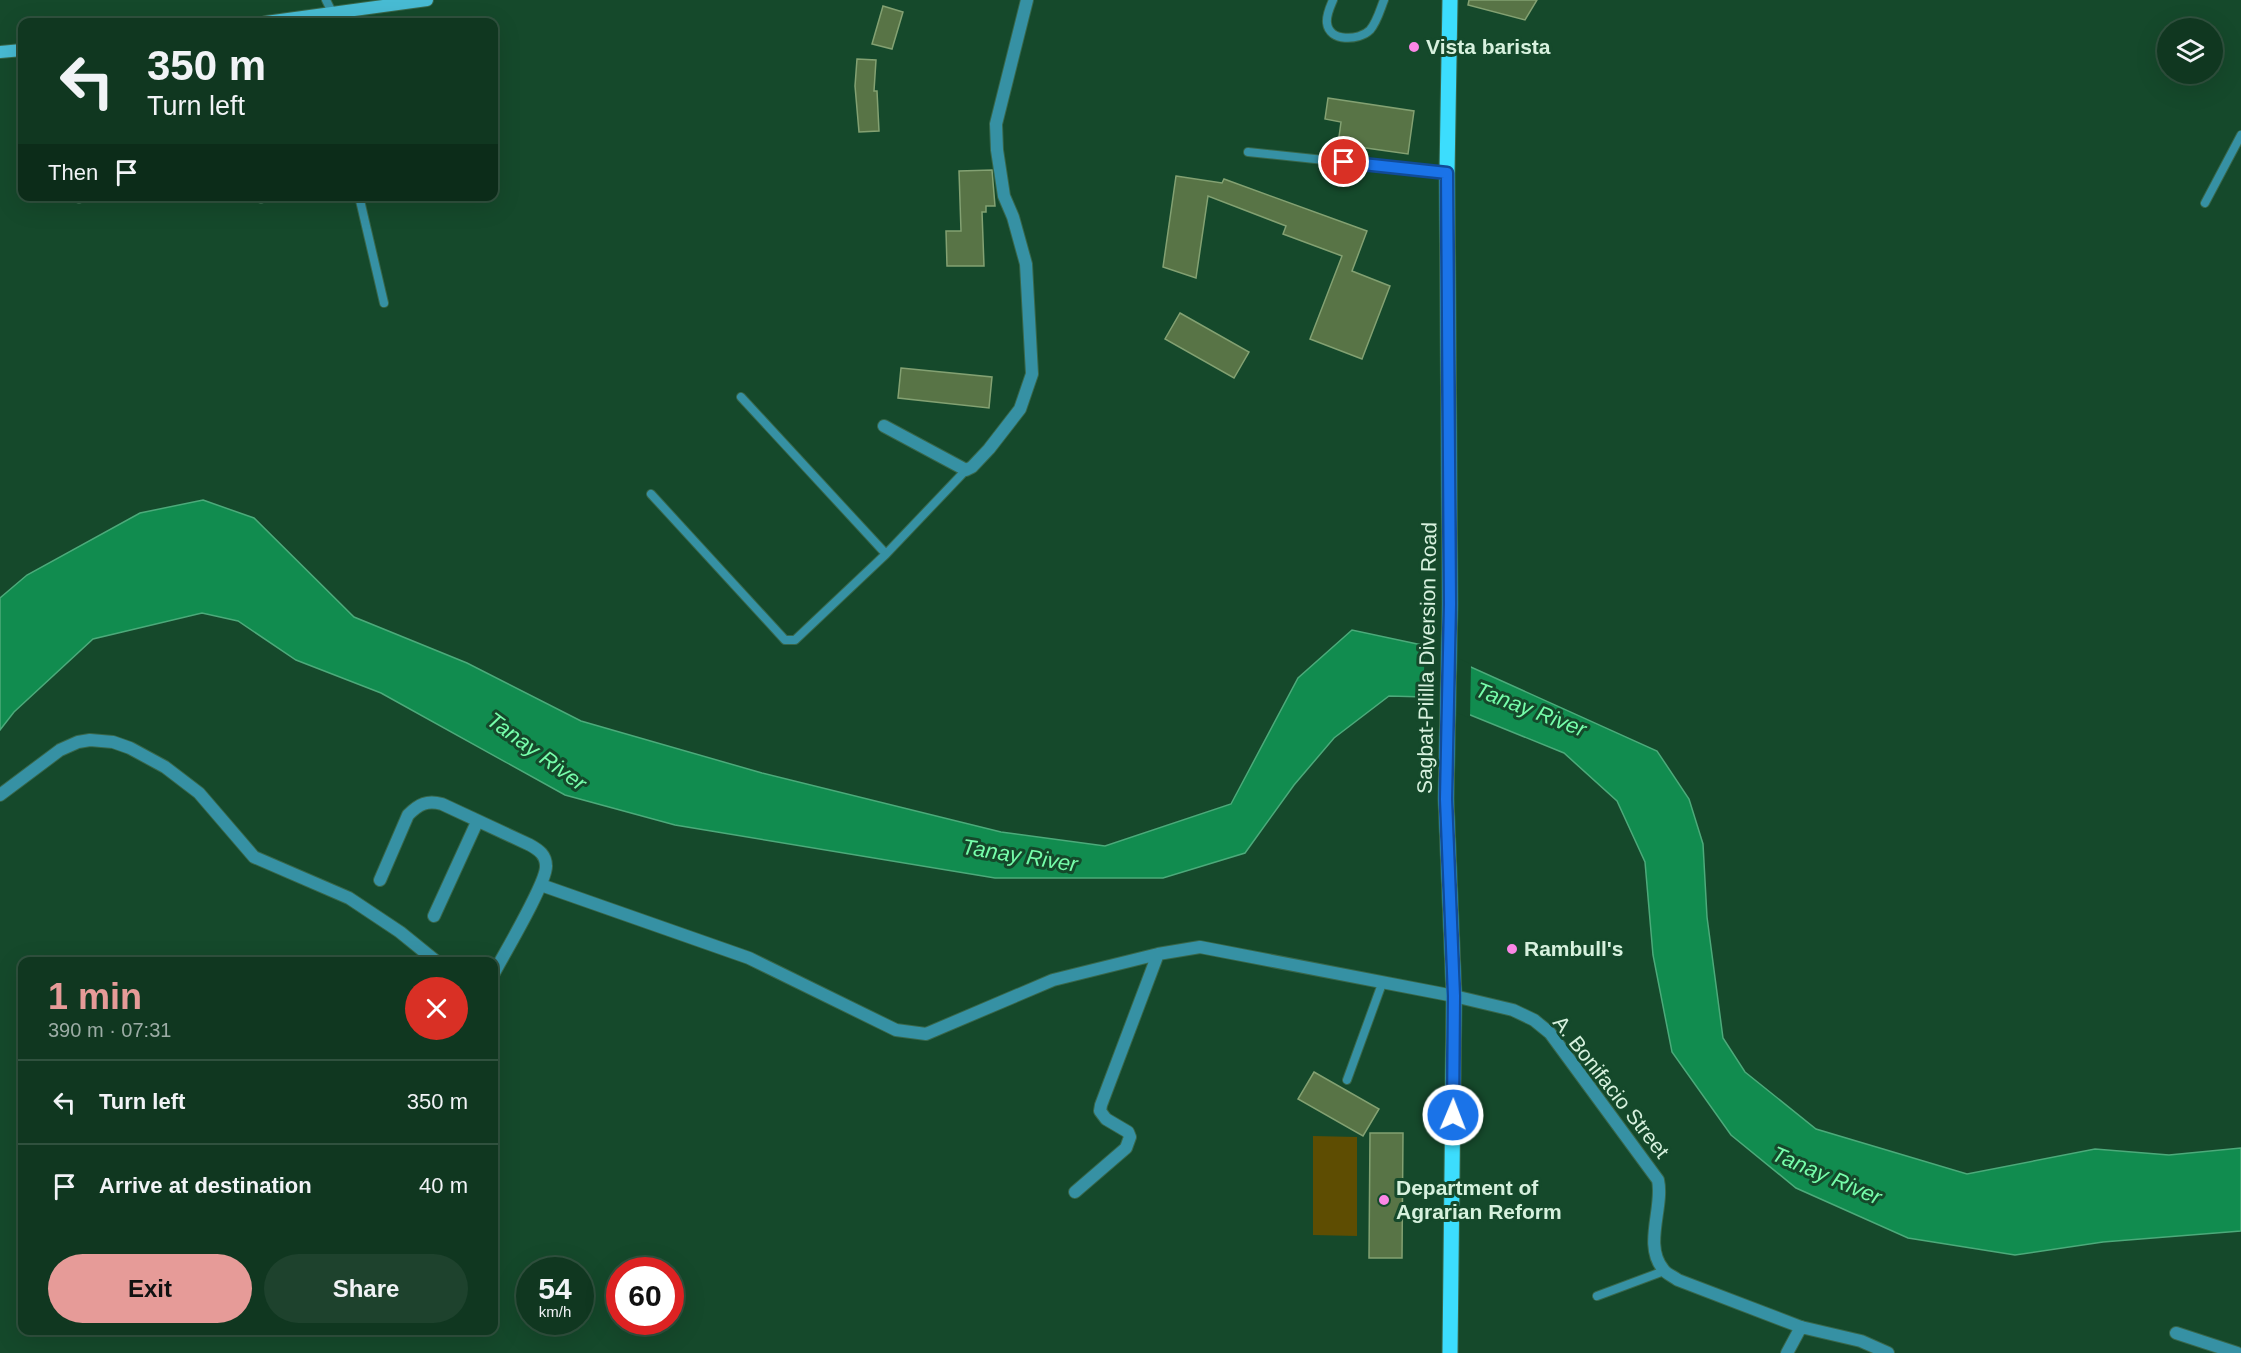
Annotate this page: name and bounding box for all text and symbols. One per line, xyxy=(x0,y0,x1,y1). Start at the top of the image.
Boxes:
map controls xyxy=(2157,18,2223,84)
button: layers xyxy=(2157,18,2223,84)
place label: Vista barista xyxy=(1426,35,1551,58)
marker: Vista barista xyxy=(1407,40,1421,54)
icon: left xyxy=(48,42,126,120)
text: 350 m xyxy=(147,42,266,89)
text: Turn left xyxy=(147,91,245,121)
pin xyxy=(1318,136,1369,187)
icon: arrive xyxy=(1327,145,1360,178)
icon: arrive xyxy=(110,156,143,189)
text: Then xyxy=(48,160,98,185)
street label: Sagbat-Pililla Diversion Road xyxy=(1413,522,1440,794)
water label: Tanay River xyxy=(1472,677,1591,743)
water label: Tanay River xyxy=(482,707,593,797)
water label: Tanay River xyxy=(960,834,1081,877)
place label: Rambull's xyxy=(1524,937,1624,960)
marker: Rambull's xyxy=(1505,942,1519,956)
text: 1 min xyxy=(48,976,142,1017)
button: close xyxy=(405,977,468,1040)
street label: A. Bonifacio Street xyxy=(1549,1011,1674,1162)
text: 390 m · 07:31 xyxy=(48,1019,171,1041)
position arrow xyxy=(1421,1083,1485,1147)
icon: left xyxy=(48,1086,81,1119)
text: Turn left xyxy=(99,1089,185,1114)
text: 350 m xyxy=(407,1089,468,1114)
water label: Tanay River xyxy=(1768,1141,1887,1210)
icon: arrive xyxy=(48,1170,81,1203)
text: Arrive at destination xyxy=(99,1173,312,1198)
text: 40 m xyxy=(419,1173,468,1198)
place label: Department of Agrarian Reform xyxy=(1396,1176,1562,1223)
marker: Department of Agrarian Reform xyxy=(1377,1193,1391,1207)
button: Exit xyxy=(48,1254,252,1323)
button: Share xyxy=(264,1254,468,1323)
speed limit sign: 60 xyxy=(606,1257,684,1335)
text: 54 xyxy=(538,1272,572,1305)
text: km/h xyxy=(539,1303,571,1320)

